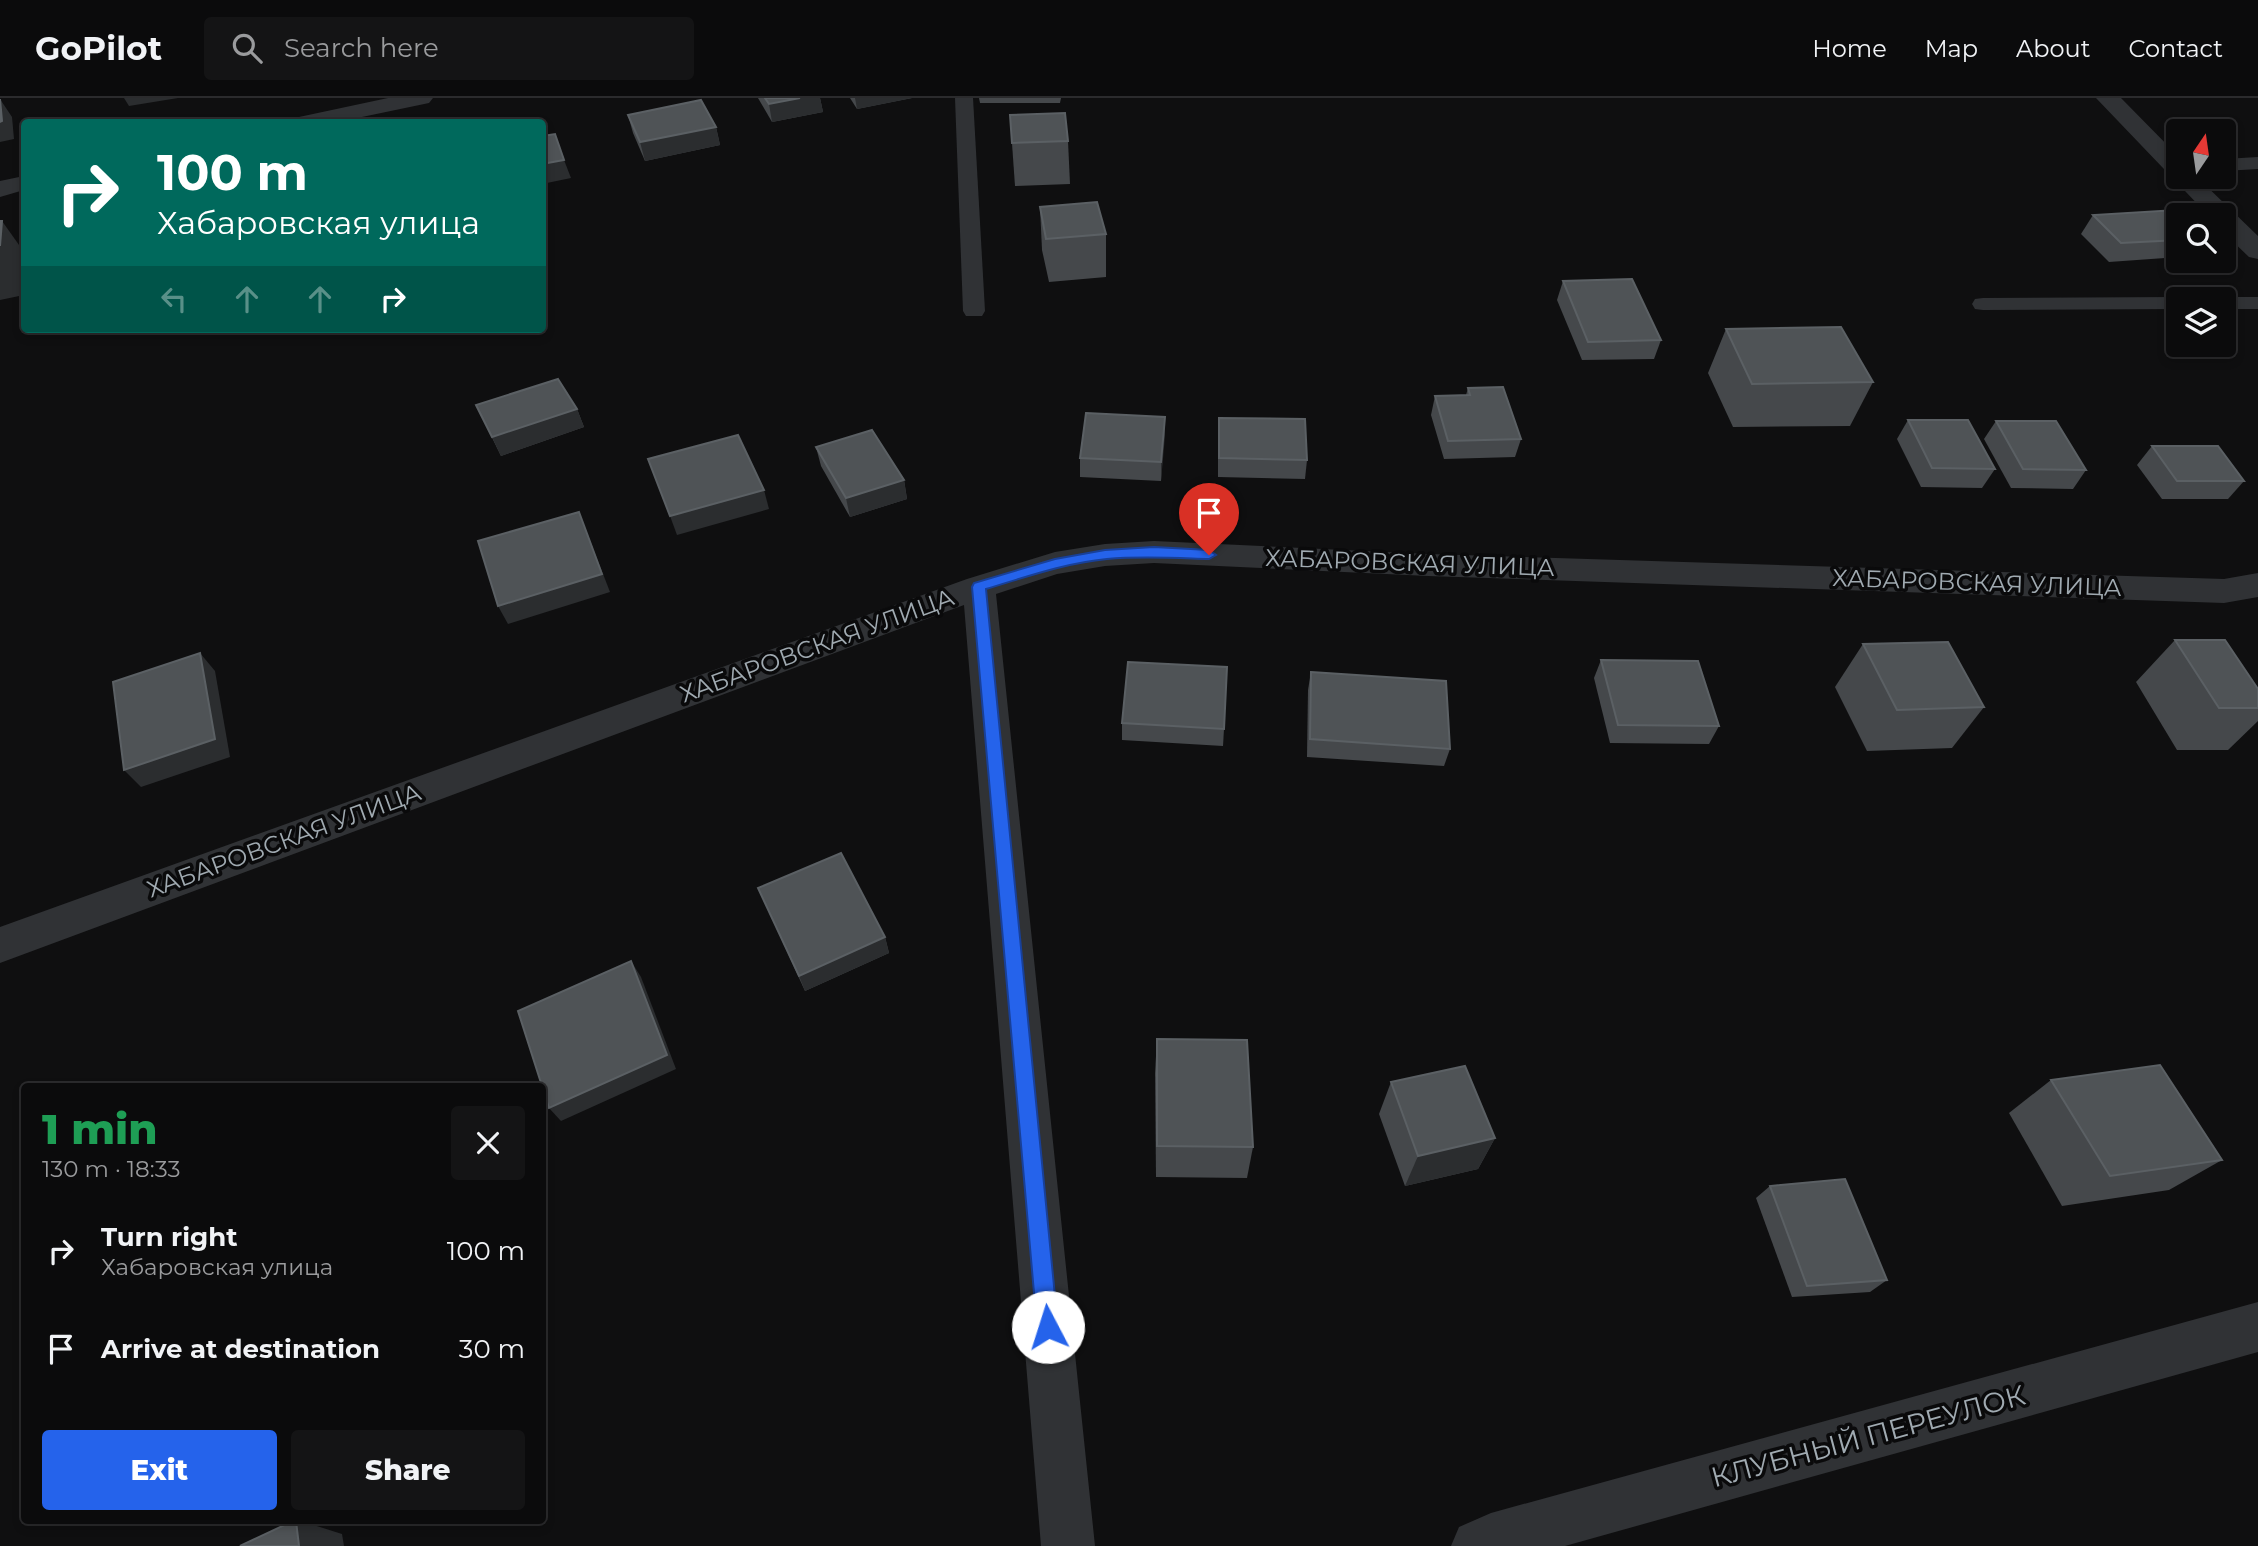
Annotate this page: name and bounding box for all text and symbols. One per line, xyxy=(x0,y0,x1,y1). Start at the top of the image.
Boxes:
search box xyxy=(204,17,694,80)
text: GoPilot xyxy=(35,28,162,68)
icon: search xyxy=(228,29,266,67)
text: Search here xyxy=(284,32,439,64)
text: Home xyxy=(1812,34,1887,63)
text: Map xyxy=(1925,34,1978,63)
text: About xyxy=(2016,34,2090,63)
text: Contact xyxy=(2128,34,2223,63)
north arrow xyxy=(2166,119,2236,189)
map controls xyxy=(2166,119,2236,357)
text: 100 m xyxy=(157,143,308,202)
icon: right xyxy=(42,147,133,238)
text: Хабаровская улица xyxy=(157,203,480,242)
button: search xyxy=(2166,203,2236,273)
icon: left xyxy=(155,280,193,318)
icon: ahead xyxy=(228,280,266,318)
icon: ahead xyxy=(301,280,339,318)
icon: right xyxy=(374,280,412,318)
button: layers xyxy=(2166,287,2236,357)
pin xyxy=(1179,483,1239,555)
icon: arrive xyxy=(1190,494,1228,532)
street label: ХАБАРОВСКАЯ УЛИЦА xyxy=(1265,543,1555,582)
street label: ХАБАРОВСКАЯ УЛИЦА xyxy=(1832,563,2122,602)
street label: ХАБАРОВСКАЯ УЛИЦА xyxy=(676,582,958,709)
street label: ХАБАРОВСКАЯ УЛИЦА xyxy=(143,777,425,904)
text: 1 min xyxy=(42,1103,158,1155)
button: close xyxy=(451,1106,525,1180)
text: 130 m · 18:33 xyxy=(42,1155,180,1183)
text: Turn right xyxy=(101,1221,237,1253)
icon: right xyxy=(42,1232,80,1270)
text: 100 m xyxy=(447,1235,525,1267)
text: Хабаровская улица xyxy=(101,1253,333,1281)
position arrow xyxy=(1011,1290,1085,1364)
icon: arrive xyxy=(42,1330,80,1368)
text: Arrive at destination xyxy=(101,1333,380,1365)
text: 30 m xyxy=(459,1333,525,1365)
street label: КЛУБНЫЙ ПЕРЕУЛОК xyxy=(1707,1378,2029,1494)
button: Exit xyxy=(42,1430,277,1510)
button: Share xyxy=(291,1430,525,1510)

